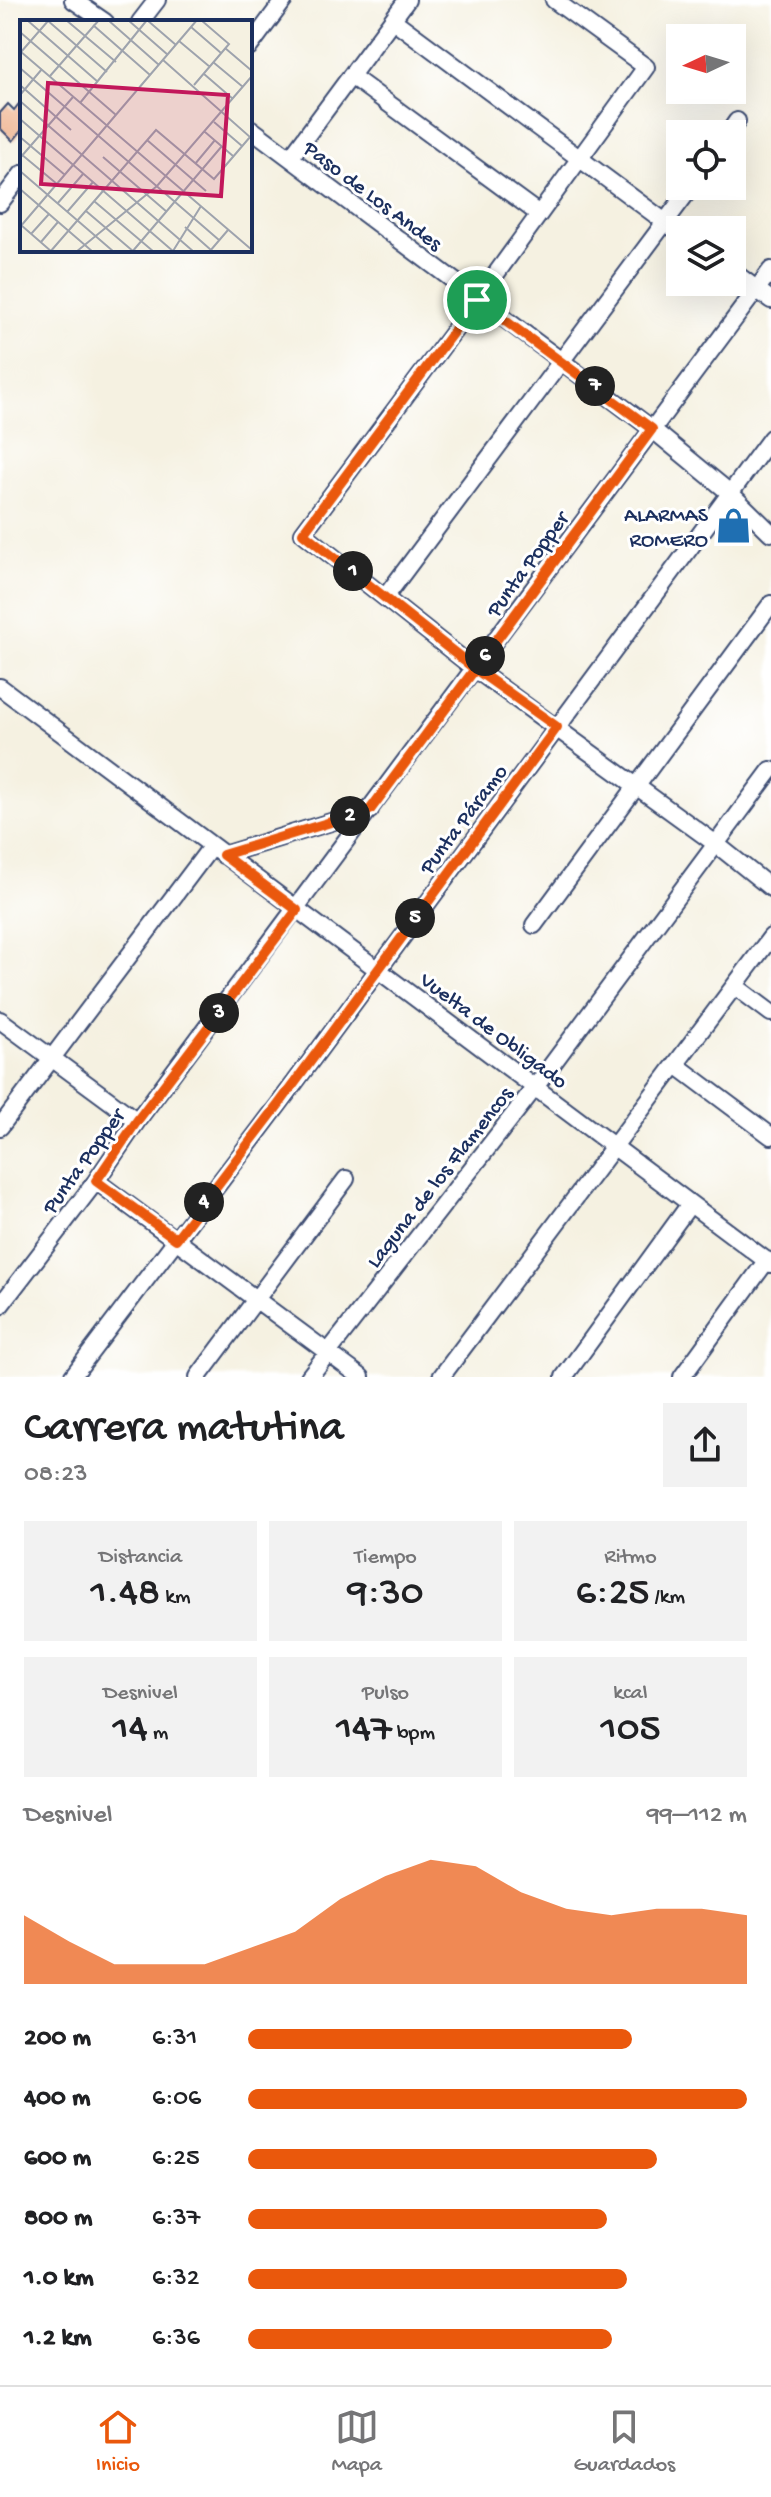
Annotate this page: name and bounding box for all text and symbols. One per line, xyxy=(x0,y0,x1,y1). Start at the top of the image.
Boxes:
inset map xyxy=(20,20,252,252)
north arrow xyxy=(666,24,746,104)
map controls xyxy=(666,24,746,296)
button: locate xyxy=(666,120,746,200)
street label: Paso de Los Andes xyxy=(296,136,447,258)
button: layers xyxy=(666,216,746,296)
pin xyxy=(443,266,511,334)
icon: arrive xyxy=(455,278,499,322)
pin: 7 xyxy=(575,366,615,406)
text: 7 xyxy=(589,373,601,399)
place label: ALARMAS ROMERO xyxy=(624,504,709,555)
street label: Punta Popper xyxy=(482,506,577,624)
shop icon: ALARMAS ROMERO xyxy=(715,507,753,545)
pin: 1 xyxy=(333,551,373,591)
text: 1 xyxy=(349,558,357,584)
pin: 6 xyxy=(465,636,505,676)
text: 6 xyxy=(479,643,491,669)
street label: Punta Páramo xyxy=(415,760,515,881)
pin: 2 xyxy=(330,796,370,836)
text: 2 xyxy=(345,803,355,829)
pin: 5 xyxy=(395,898,435,938)
text: 5 xyxy=(409,905,421,931)
street label: Vuelta de Obligado xyxy=(413,968,572,1096)
pin: 3 xyxy=(199,993,239,1033)
text: 3 xyxy=(213,1000,225,1026)
street label: Laguna de los Flamencos xyxy=(362,1082,521,1274)
street label: Punta Popper xyxy=(38,1103,133,1221)
pin: 4 xyxy=(184,1182,224,1222)
text: 4 xyxy=(199,1189,209,1215)
button: share xyxy=(663,1403,747,1487)
text: Carrera matutina xyxy=(24,1404,344,1456)
text: 08:23 xyxy=(24,1460,87,1491)
text: Distancia xyxy=(99,1545,182,1571)
text: Tiempo xyxy=(354,1545,417,1571)
text: Ritmo xyxy=(604,1545,657,1571)
text: 1.48 xyxy=(90,1571,160,1618)
text: 9:30 xyxy=(347,1571,424,1618)
text: 6:25 xyxy=(576,1571,649,1618)
text: km xyxy=(160,1585,191,1611)
text: /km xyxy=(649,1585,685,1611)
text: Desnivel xyxy=(103,1681,178,1707)
text: Pulso xyxy=(362,1681,409,1707)
text: kcal xyxy=(613,1681,648,1707)
text: 14 xyxy=(113,1707,148,1754)
text: 147 xyxy=(336,1707,392,1754)
text: 105 xyxy=(601,1707,660,1754)
text: m xyxy=(148,1721,168,1747)
text: bpm xyxy=(392,1721,435,1747)
text: Desnivel xyxy=(24,1801,113,1832)
text: 99–112 m xyxy=(647,1801,747,1832)
text: 200 m xyxy=(24,2024,91,2055)
text: 6:31 xyxy=(152,2024,197,2055)
text: 400 m xyxy=(24,2084,90,2115)
text: 6:06 xyxy=(152,2084,201,2115)
text: 600 m xyxy=(24,2144,91,2175)
text: 6:25 xyxy=(152,2144,200,2175)
text: 800 m xyxy=(24,2204,92,2235)
text: 6:37 xyxy=(152,2204,200,2235)
text: 1.0 km xyxy=(24,2264,94,2295)
text: 6:32 xyxy=(152,2264,200,2295)
text: 1.2 km xyxy=(24,2324,92,2355)
text: 6:36 xyxy=(152,2324,200,2355)
tab: Inicio xyxy=(96,2405,140,2479)
tab: Mapa xyxy=(331,2405,382,2479)
tab: Guardados xyxy=(573,2405,675,2479)

